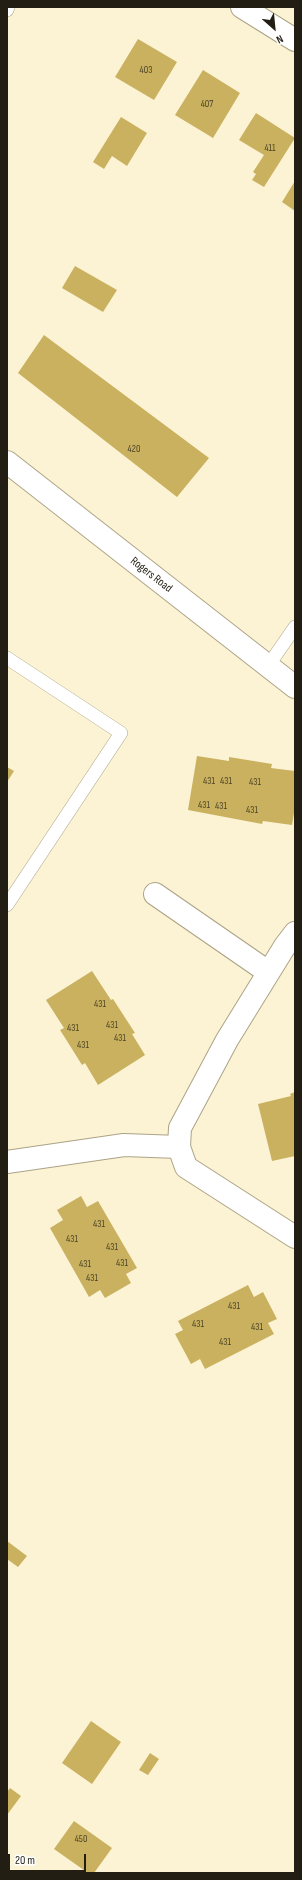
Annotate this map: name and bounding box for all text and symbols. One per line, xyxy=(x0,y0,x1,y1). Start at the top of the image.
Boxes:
north arrow xyxy=(254,8,294,48)
text: N xyxy=(274,32,285,46)
house number: 403 xyxy=(140,64,152,76)
house number: 407 xyxy=(201,98,213,110)
house number: 411 xyxy=(264,142,276,154)
house number: 420 xyxy=(128,443,140,455)
street label: Rogers Road xyxy=(127,554,175,596)
house number: 431 xyxy=(203,775,215,787)
house number: 431 xyxy=(220,775,232,787)
house number: 431 xyxy=(249,776,261,788)
house number: 431 xyxy=(198,799,210,811)
house number: 431 xyxy=(215,800,227,812)
house number: 431 xyxy=(246,804,258,816)
house number: 431 xyxy=(94,998,106,1010)
house number: 431 xyxy=(106,1019,118,1031)
house number: 431 xyxy=(67,1022,79,1034)
house number: 431 xyxy=(114,1032,126,1044)
house number: 431 xyxy=(77,1039,89,1051)
house number: 431 xyxy=(93,1218,105,1230)
house number: 431 xyxy=(66,1233,78,1245)
house number: 431 xyxy=(106,1241,118,1253)
house number: 431 xyxy=(116,1257,128,1269)
house number: 431 xyxy=(79,1258,91,1270)
house number: 431 xyxy=(86,1272,98,1284)
house number: 431 xyxy=(228,1300,240,1312)
house number: 431 xyxy=(192,1318,204,1330)
house number: 431 xyxy=(251,1321,263,1333)
house number: 431 xyxy=(219,1336,231,1348)
house number: 450 xyxy=(75,1833,87,1845)
scale bar xyxy=(10,1846,88,1872)
text: 20 m xyxy=(15,1853,35,1868)

